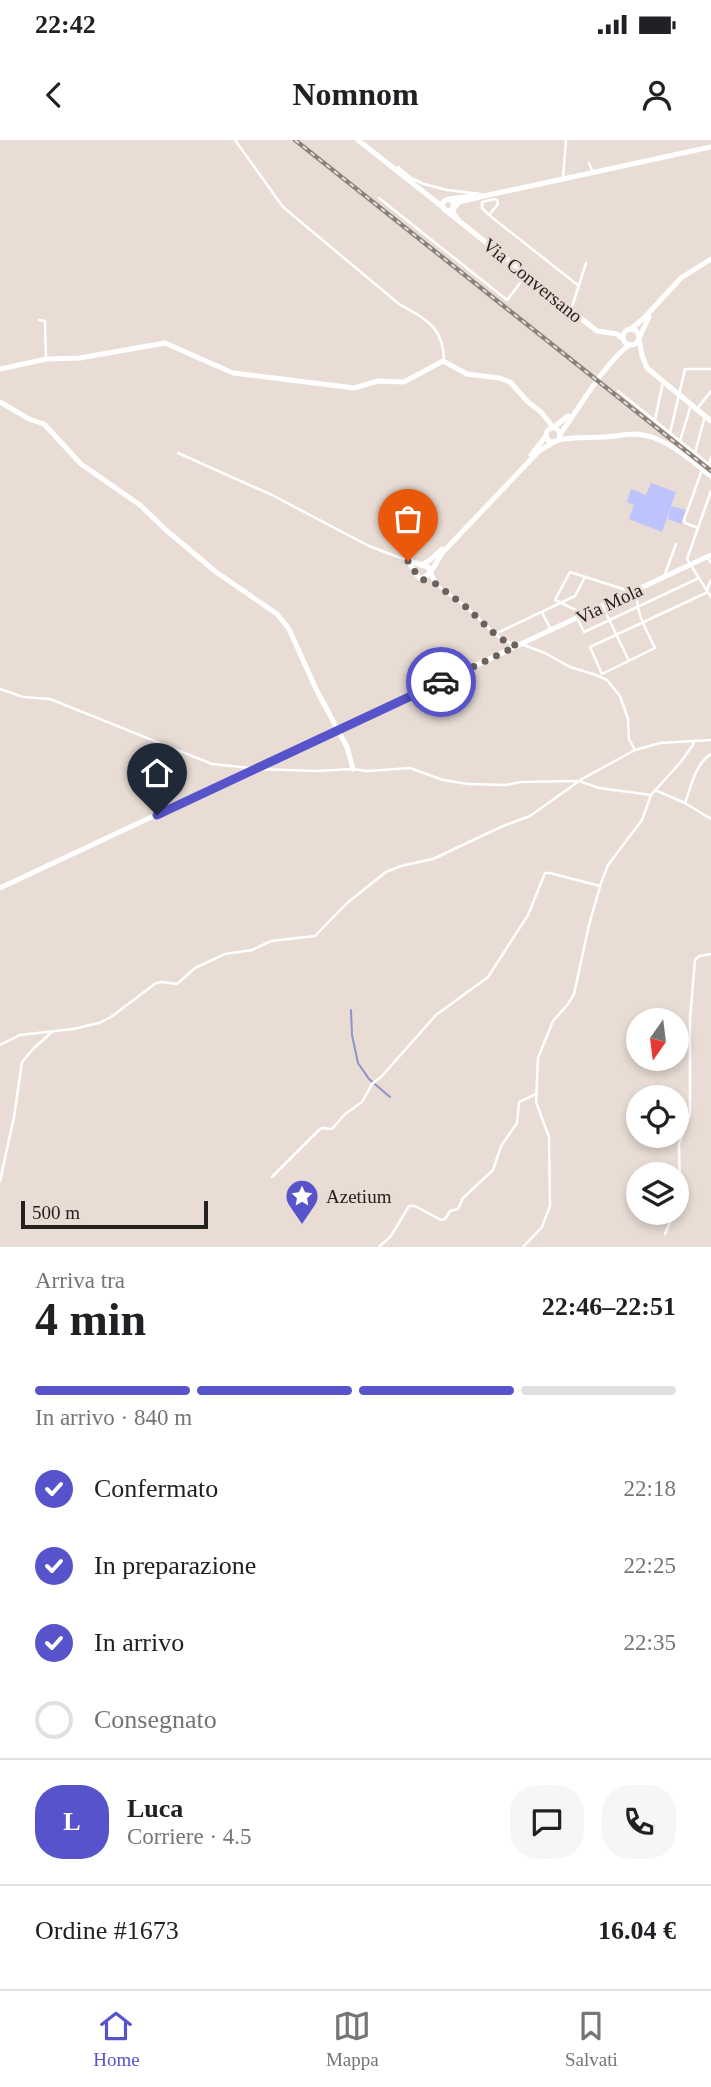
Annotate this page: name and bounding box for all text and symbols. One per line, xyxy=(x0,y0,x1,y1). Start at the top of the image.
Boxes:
text: 22:42 xyxy=(35,10,96,39)
icon: back xyxy=(35,76,73,114)
text: Nomnom xyxy=(292,76,419,112)
icon: person xyxy=(638,76,676,114)
street label: Via Conversano xyxy=(479,234,587,327)
pin xyxy=(378,489,438,561)
icon: bag xyxy=(389,500,427,538)
street label: Via Mola xyxy=(573,579,646,628)
courier xyxy=(406,647,476,717)
icon: car xyxy=(422,663,460,701)
pin xyxy=(127,743,187,815)
icon: home xyxy=(138,754,176,792)
north arrow xyxy=(626,1008,690,1071)
map controls xyxy=(626,1008,689,1225)
button: locate xyxy=(626,1085,689,1148)
button: layers xyxy=(626,1162,689,1225)
place icon: Azetium xyxy=(283,1177,321,1226)
place label: Azetium xyxy=(326,1186,392,1207)
scale bar xyxy=(21,1198,208,1230)
text: 500 m xyxy=(32,1202,80,1223)
text: Arriva tra xyxy=(35,1268,125,1293)
text: 22:46–22:51 xyxy=(542,1292,676,1321)
text: 4 min xyxy=(35,1294,146,1345)
text: In arrivo · 840 m xyxy=(35,1405,192,1430)
icon: check xyxy=(35,1470,73,1508)
text: Confermato xyxy=(94,1474,218,1503)
text: 22:18 xyxy=(624,1476,676,1501)
icon: check xyxy=(35,1547,73,1585)
text: In preparazione xyxy=(94,1551,256,1580)
text: 22:25 xyxy=(624,1553,676,1578)
icon: check xyxy=(35,1624,73,1662)
text: In arrivo xyxy=(94,1628,184,1657)
text: 22:35 xyxy=(624,1630,676,1655)
text: Consegnato xyxy=(94,1705,217,1734)
button: chat xyxy=(510,1785,584,1859)
button: phone xyxy=(602,1785,676,1859)
text: Luca xyxy=(127,1794,183,1823)
text: L xyxy=(63,1807,81,1836)
text: Corriere · 4.5 xyxy=(127,1824,252,1849)
text: Ordine #1673 xyxy=(35,1916,179,1945)
text: 16.04 € xyxy=(598,1916,676,1945)
tab: Home xyxy=(93,2007,140,2071)
tab: Mappa xyxy=(326,2007,379,2071)
tab: Salvati xyxy=(565,2007,618,2071)

